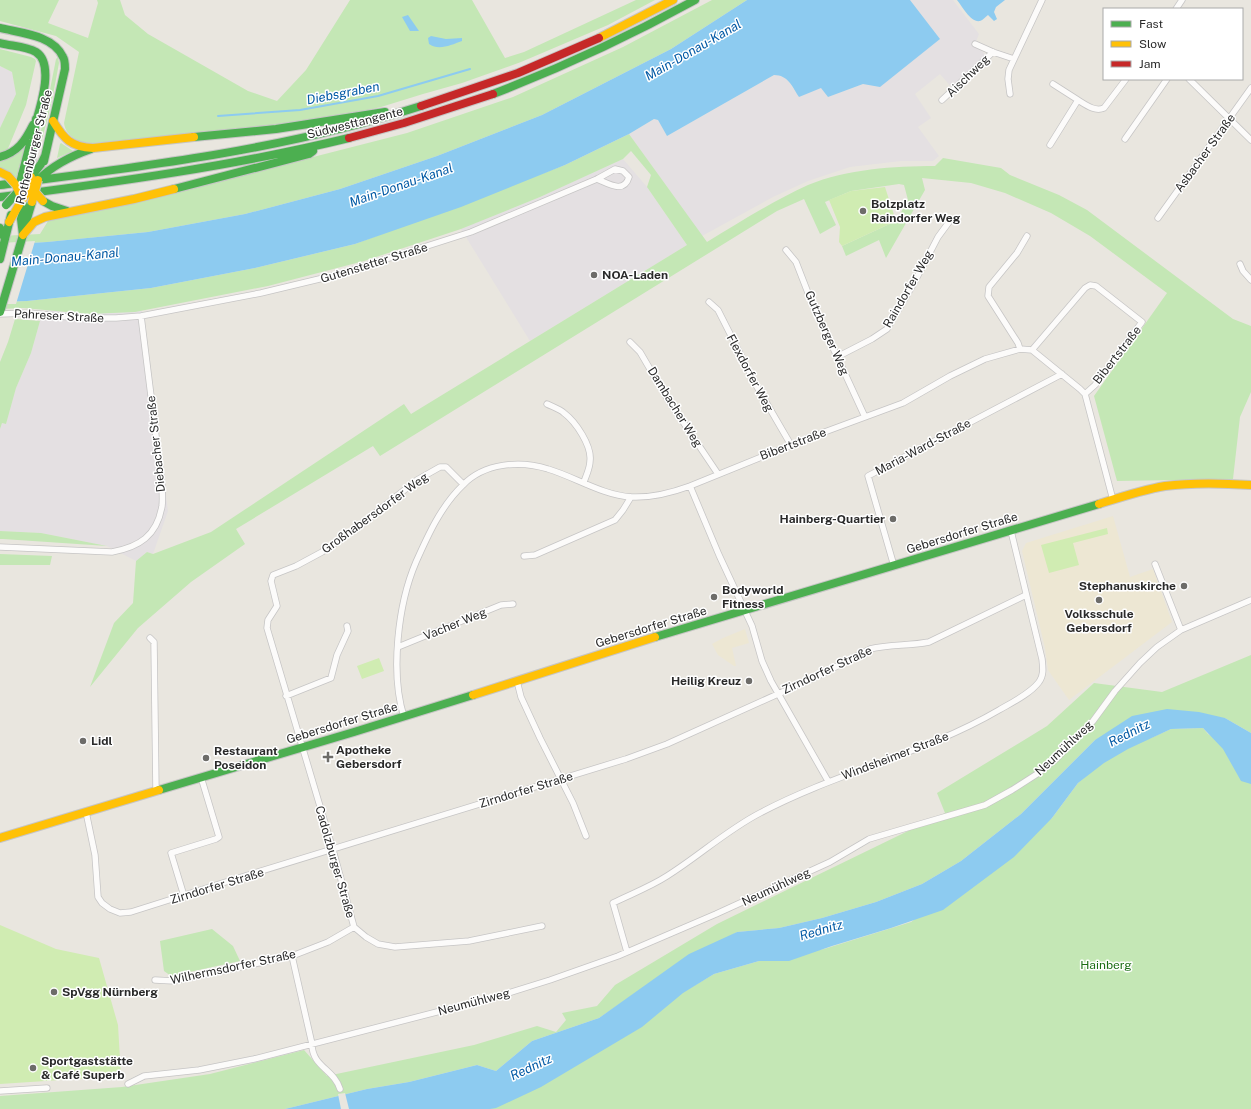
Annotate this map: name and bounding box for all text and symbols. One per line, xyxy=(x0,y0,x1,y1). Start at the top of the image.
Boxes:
legend xyxy=(1103,8,1243,80)
water label: Main-Donau-Kanal xyxy=(642,16,744,84)
text: Fast xyxy=(1139,17,1164,31)
text: Slow xyxy=(1139,37,1167,51)
street label: Aischweg xyxy=(944,52,992,100)
text: Jam xyxy=(1139,57,1161,71)
water label: Diebsgraben xyxy=(305,79,381,107)
street label: Rothenburger Straße xyxy=(13,88,55,206)
street label: Südwesttangente xyxy=(306,104,405,142)
street label: Asbacher Straße xyxy=(1172,111,1238,195)
water label: Main-Donau-Kanal xyxy=(347,160,455,210)
place label: Bolzplatz Raindorfer Weg xyxy=(871,197,961,225)
marker: Bolzplatz Raindorfer Weg xyxy=(858,206,868,216)
street label: Gutenstetter Straße xyxy=(319,240,429,286)
water label: Main-Donau-Kanal xyxy=(10,245,120,269)
street label: Raindorfer Weg xyxy=(880,248,936,330)
place label: NOA-Laden xyxy=(602,268,668,282)
marker: NOA-Laden xyxy=(589,270,599,280)
street label: Gutzberger Weg xyxy=(802,289,852,377)
street label: Pahreser Straße xyxy=(14,307,105,325)
street label: Bibertstraße xyxy=(1090,323,1144,387)
street label: Flexdorfer Weg xyxy=(724,332,776,414)
street label: Dambacher Weg xyxy=(645,364,705,450)
street label: Diebacher Straße xyxy=(144,395,168,493)
street label: Maria-Ward-Straße xyxy=(873,416,973,478)
street label: Bibertstraße xyxy=(758,425,828,463)
street label: Großhabersdorfer Weg xyxy=(319,470,431,556)
street label: Gebersdorfer Straße xyxy=(905,509,1019,557)
place label: Hainberg-Quartier xyxy=(780,512,885,526)
marker: Hainberg-Quartier xyxy=(888,514,898,524)
place label: Stephanuskirche xyxy=(1079,579,1176,593)
marker: Stephanuskirche xyxy=(1179,581,1189,591)
place label: Bodyworld Fitness xyxy=(722,583,784,611)
marker: Bodyworld Fitness xyxy=(709,592,719,602)
marker: Volksschule Gebersdorf xyxy=(1094,595,1104,605)
street label: Gebersdorfer Straße xyxy=(594,603,708,651)
street label: Vacher Weg xyxy=(421,605,489,643)
place label: Volksschule Gebersdorf xyxy=(1064,607,1134,635)
street label: Zirndorfer Straße xyxy=(780,643,874,697)
place label: Heilig Kreuz xyxy=(671,674,741,688)
marker: Heilig Kreuz xyxy=(744,676,754,686)
street label: Gebersdorfer Straße xyxy=(285,699,399,747)
water label: Rednitz xyxy=(1106,716,1152,750)
street label: Neumühlweg xyxy=(1032,718,1096,778)
street label: Windsheimer Straße xyxy=(839,729,951,783)
place label: Lidl xyxy=(91,734,112,748)
marker: Lidl xyxy=(78,736,88,746)
place label: Apotheke Gebersdorf xyxy=(336,743,402,771)
place label: Restaurant Poseidon xyxy=(214,744,278,772)
marker: Apotheke Gebersdorf xyxy=(323,752,333,762)
marker: Restaurant Poseidon xyxy=(201,753,211,763)
street label: Zirndorfer Straße xyxy=(477,769,575,811)
street label: Cadolzburger Straße xyxy=(312,804,358,920)
street label: Zirndorfer Straße xyxy=(168,865,266,907)
street label: Neumühlweg xyxy=(740,865,812,909)
water label: Rednitz xyxy=(798,917,844,943)
street label: Wilhermsdorfer Straße xyxy=(169,947,297,987)
park label: Hainberg xyxy=(1080,958,1132,972)
place label: SpVgg Nürnberg xyxy=(62,985,158,999)
street label: Neumühlweg xyxy=(436,986,512,1018)
marker: SpVgg Nürnberg xyxy=(49,987,59,997)
water label: Rednitz xyxy=(508,1051,554,1083)
place label: Sportgaststätte & Café Superb xyxy=(41,1054,133,1082)
marker: Sportgaststätte & Café Superb xyxy=(28,1063,38,1073)

